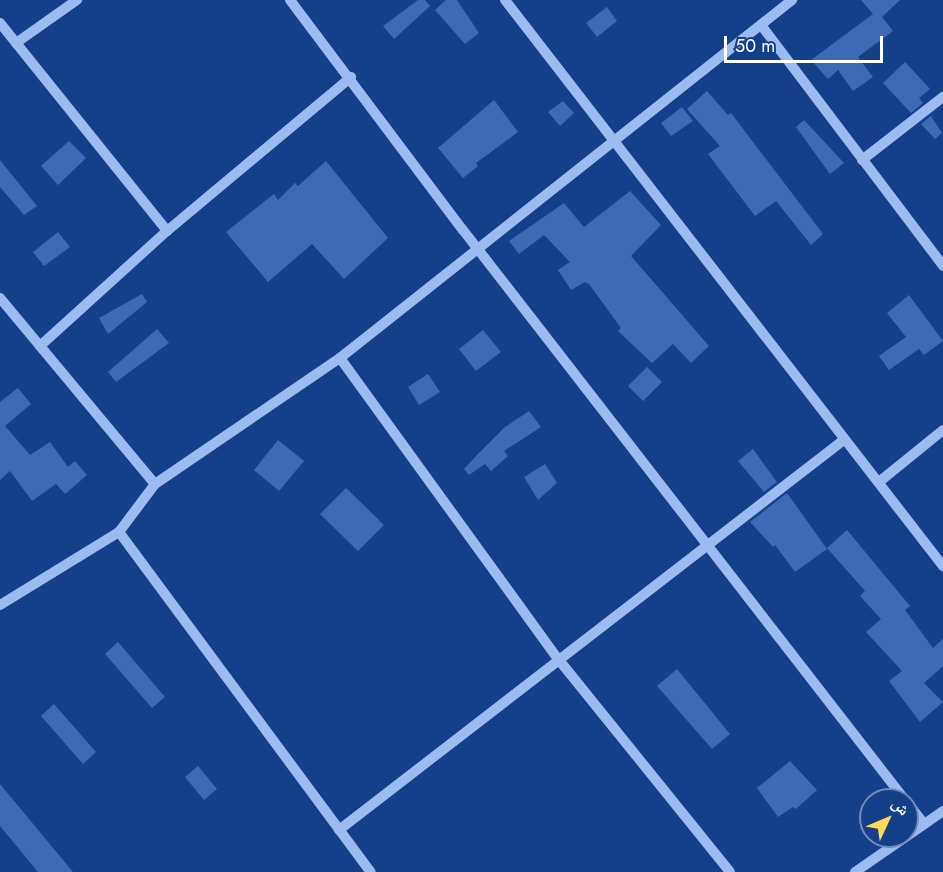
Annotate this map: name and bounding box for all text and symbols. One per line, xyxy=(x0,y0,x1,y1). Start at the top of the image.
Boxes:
scale bar xyxy=(727,24,886,62)
text: 50 m xyxy=(735,33,775,59)
north arrow xyxy=(859,788,919,848)
text: ش xyxy=(887,792,915,821)

